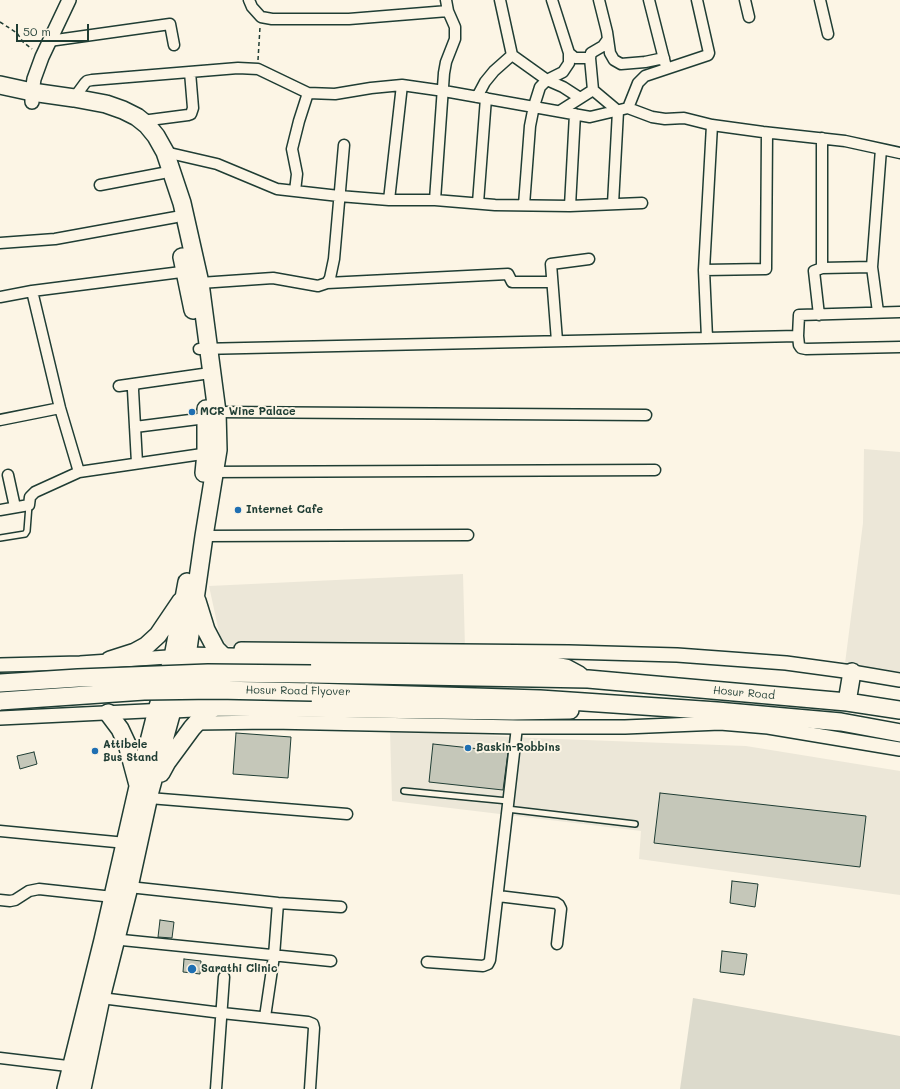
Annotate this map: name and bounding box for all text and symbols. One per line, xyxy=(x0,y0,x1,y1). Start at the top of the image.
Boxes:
scale bar xyxy=(18,16,91,42)
text: 50 m xyxy=(23,23,51,39)
place label: MCR Wine Palace xyxy=(200,405,296,419)
marker: MCR Wine Palace xyxy=(187,407,197,417)
place label: Internet Cafe xyxy=(246,503,323,517)
marker: Internet Cafe xyxy=(233,505,243,515)
street label: Hosur Road Flyover xyxy=(245,683,351,699)
street label: Hosur Road xyxy=(712,684,776,702)
place label: Attibele Bus Stand xyxy=(103,738,158,764)
place label: Baskin-Robbins xyxy=(476,741,560,755)
marker: Baskin-Robbins xyxy=(463,743,473,753)
marker: Attibele Bus Stand xyxy=(90,746,100,756)
place label: Sarathi Clinic xyxy=(201,962,278,976)
marker: Sarathi Clinic xyxy=(186,963,198,975)

